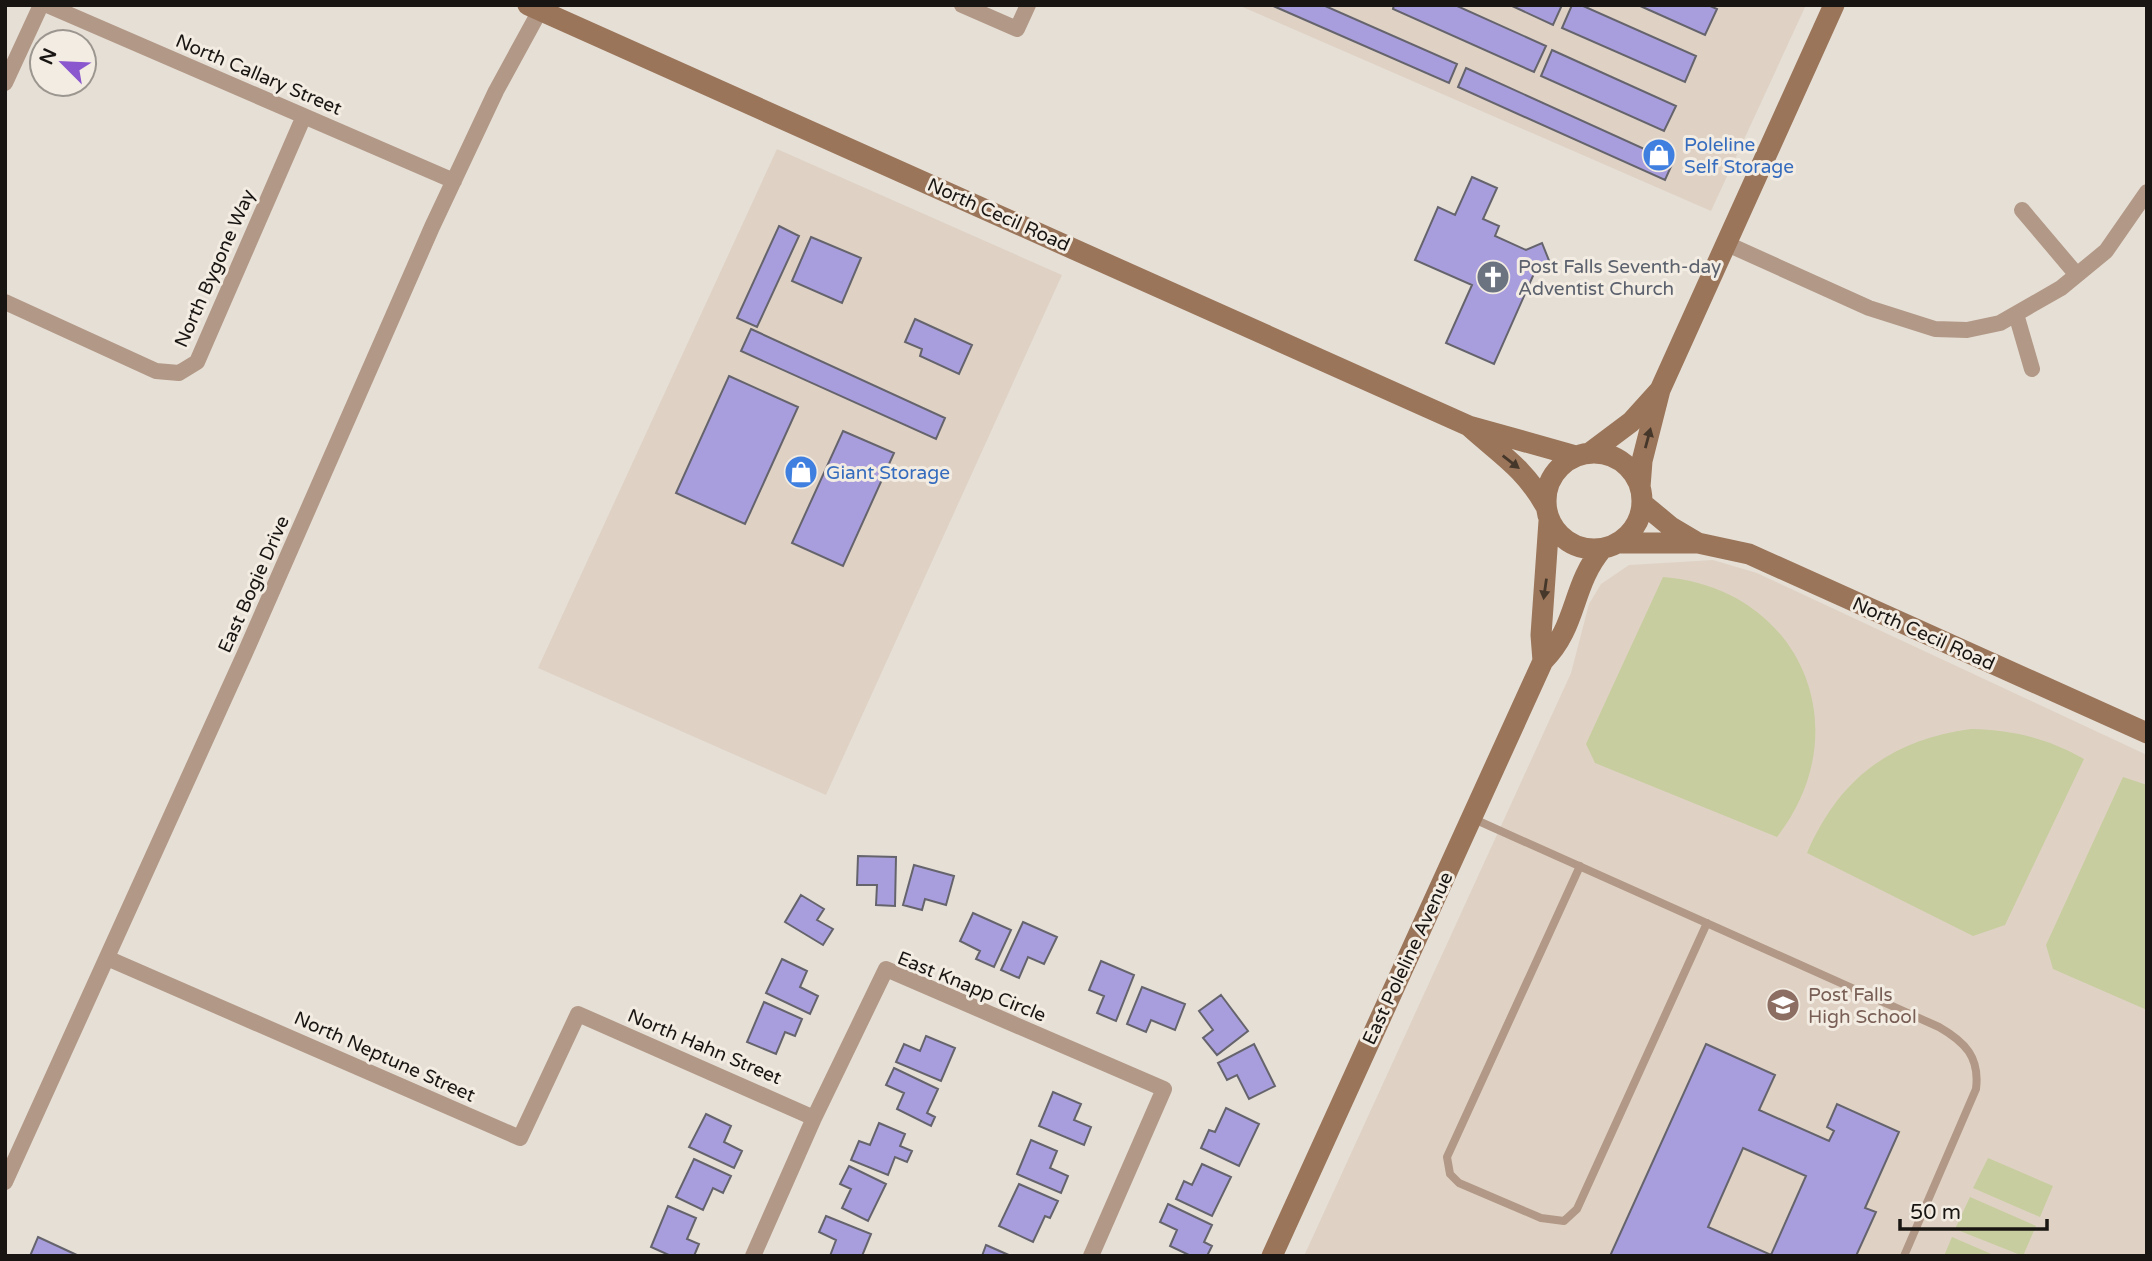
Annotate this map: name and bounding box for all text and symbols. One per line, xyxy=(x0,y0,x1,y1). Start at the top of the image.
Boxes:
north arrow xyxy=(28,28,98,98)
street label: North Callary Street xyxy=(172,30,345,120)
text: N xyxy=(35,45,62,68)
place label: Poleline Self Storage xyxy=(1684,134,1794,178)
shop icon: Poleline Self Storage xyxy=(1640,136,1678,174)
street label: North Cecil Road xyxy=(924,174,1073,256)
street label: North Bygone Way xyxy=(170,186,260,351)
place label: Post Falls Seventh-day Adventist Church xyxy=(1518,256,1721,300)
church icon: Post Falls Seventh-day Adventist Church xyxy=(1474,258,1512,296)
one-way arrow xyxy=(1643,427,1654,449)
shop icon: Giant Storage xyxy=(782,453,820,491)
one-way arrow xyxy=(1502,454,1520,469)
place label: Giant Storage xyxy=(826,462,950,484)
street label: East Bogie Drive xyxy=(214,512,294,656)
one-way arrow xyxy=(1539,578,1550,600)
street label: North Cecil Road xyxy=(1849,593,1998,675)
street label: East Poleline Avenue xyxy=(1358,868,1458,1048)
street label: East Knapp Circle xyxy=(894,947,1049,1027)
place label: Post Falls High School xyxy=(1808,984,1917,1028)
school or university icon: Post Falls High School xyxy=(1764,986,1802,1024)
street label: North Hahn Street xyxy=(624,1005,785,1089)
street label: North Neptune Street xyxy=(291,1007,478,1107)
scale bar xyxy=(1900,1188,2047,1232)
text: 50 m xyxy=(1910,1200,1961,1225)

